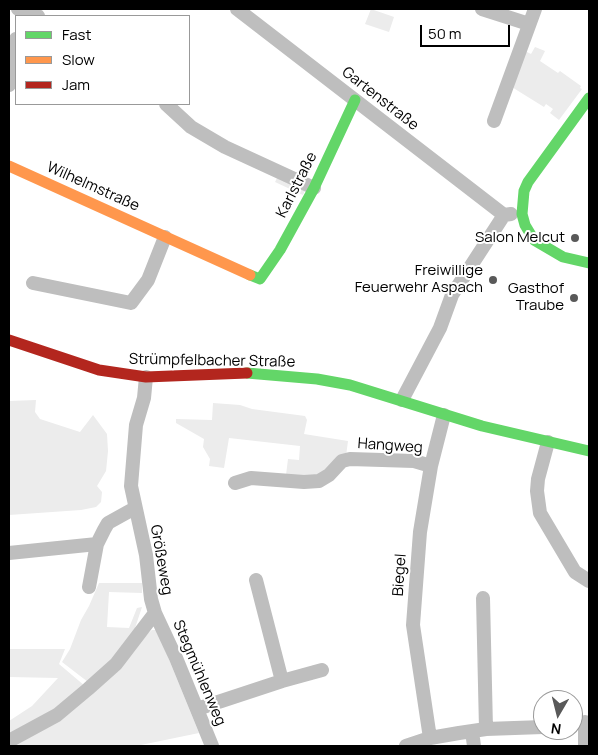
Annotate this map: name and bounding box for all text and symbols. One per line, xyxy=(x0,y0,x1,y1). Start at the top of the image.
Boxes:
legend xyxy=(15,15,190,105)
scale bar xyxy=(423,15,513,47)
text: 50 m xyxy=(428,23,462,44)
text: Fast xyxy=(62,24,91,45)
text: Slow xyxy=(62,49,95,70)
street label: Gartenstraße xyxy=(338,63,422,135)
text: Jam xyxy=(62,74,90,95)
street label: Karlstraße xyxy=(273,149,321,221)
street label: Wilhelmstraße xyxy=(44,159,142,215)
place label: Salon Melcut xyxy=(475,229,565,247)
marker: Salon Melcut xyxy=(569,232,581,244)
place label: Freiwillige Feuerwehr Aspach xyxy=(355,262,483,297)
marker: Freiwillige Feuerwehr Aspach xyxy=(487,274,499,286)
place label: Gasthof Traube xyxy=(508,280,564,315)
marker: Gasthof Traube xyxy=(568,292,580,304)
street label: Strümpfelbacher Straße xyxy=(129,351,295,371)
street label: Hangweg xyxy=(357,435,423,457)
street label: Größeweg xyxy=(146,523,176,597)
street label: Biegel xyxy=(390,553,410,597)
street label: Stegmühlenweg xyxy=(169,617,229,729)
north arrow xyxy=(533,690,583,740)
text: N xyxy=(550,719,562,739)

